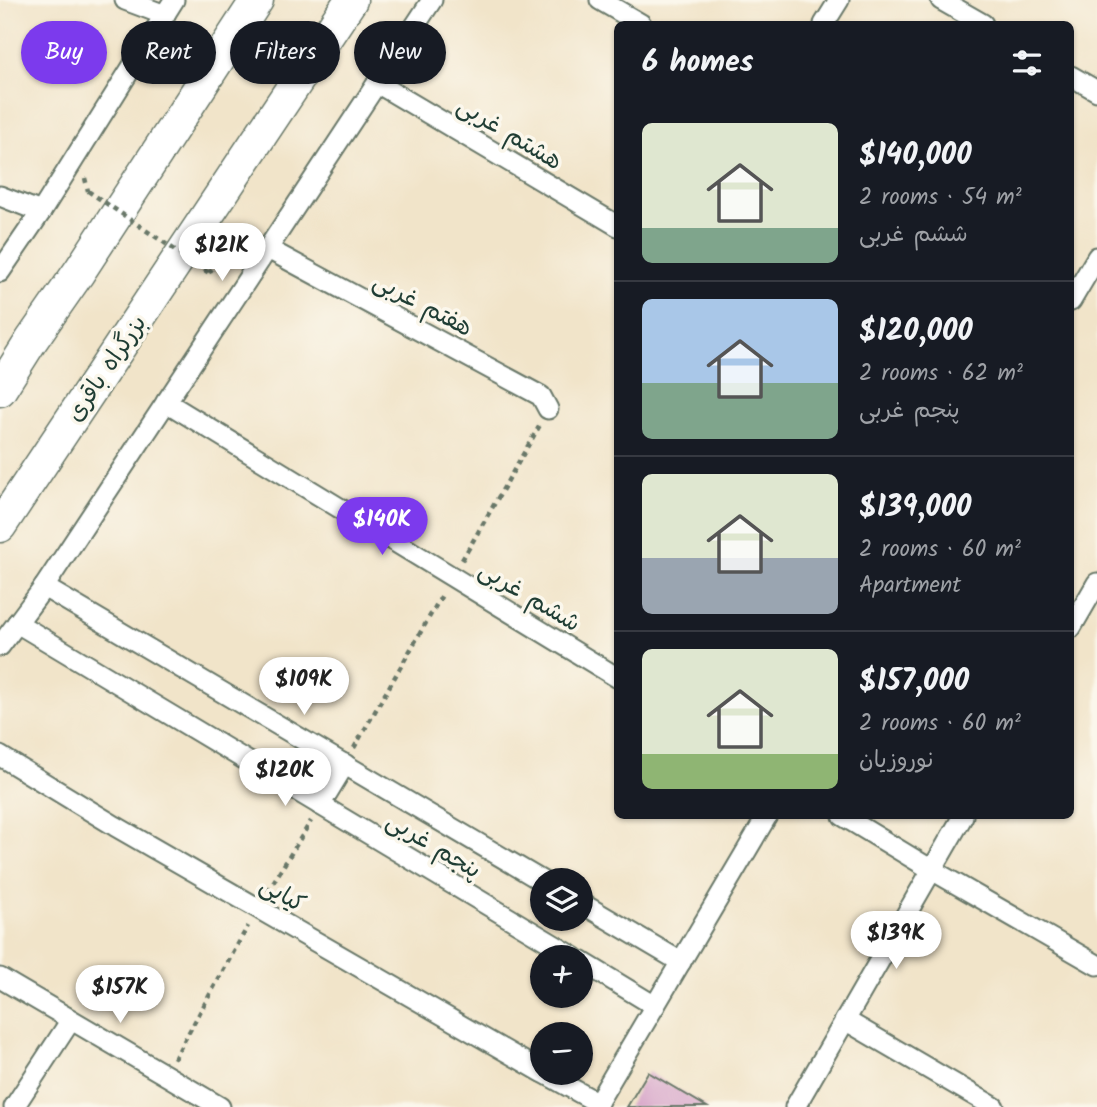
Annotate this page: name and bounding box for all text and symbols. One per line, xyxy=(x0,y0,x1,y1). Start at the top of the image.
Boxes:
chip: Buy xyxy=(21,21,107,84)
chip: Rent xyxy=(121,21,216,84)
chip: Filters xyxy=(230,21,340,84)
chip: New xyxy=(354,21,446,84)
text: 6 homes xyxy=(642,39,754,87)
icon: filters xyxy=(1008,44,1046,82)
street label: هشتم غربی xyxy=(449,87,570,181)
text: $140,000 xyxy=(859,132,972,180)
icon: home xyxy=(698,151,782,235)
text: 2 rooms · 54 m² xyxy=(859,180,1022,216)
text: ششم غربی xyxy=(859,217,968,253)
pin: $121K xyxy=(173,224,271,283)
text: $121K xyxy=(195,228,249,264)
street label: هفتم غربی xyxy=(365,263,479,348)
street label: بزرگراه باقری xyxy=(57,307,158,431)
text: $120,000 xyxy=(859,308,973,356)
icon: home xyxy=(698,327,782,411)
text: 2 rooms · 62 m² xyxy=(859,356,1023,392)
text: پنجم غربی xyxy=(859,393,960,429)
text: $139,000 xyxy=(859,484,971,532)
pin: $140K xyxy=(333,498,431,557)
text: $140K xyxy=(353,502,411,538)
icon: home xyxy=(698,502,782,586)
text: 2 rooms · 60 m² xyxy=(859,532,1021,568)
street label: ششم غربی xyxy=(471,551,588,643)
text: Apartment xyxy=(859,568,961,604)
pin: $109K xyxy=(255,658,353,717)
text: $157,000 xyxy=(859,658,969,706)
text: $109K xyxy=(275,662,333,698)
icon: home xyxy=(698,677,782,761)
text: 2 rooms · 60 m² xyxy=(859,706,1021,742)
text: نوروزیان xyxy=(859,743,935,779)
pin: $120K xyxy=(236,748,334,808)
text: $120K xyxy=(255,753,315,789)
street label: پنجم غربی xyxy=(378,803,488,890)
street label: کیایی xyxy=(252,866,313,924)
map controls xyxy=(530,868,593,1085)
button: layers xyxy=(530,868,593,931)
pin: $139K xyxy=(847,912,945,971)
text: $139K xyxy=(867,916,925,952)
button: + xyxy=(530,945,593,1008)
pin: $157K xyxy=(71,965,169,1025)
text: $157K xyxy=(92,970,148,1006)
button: − xyxy=(530,1022,593,1085)

